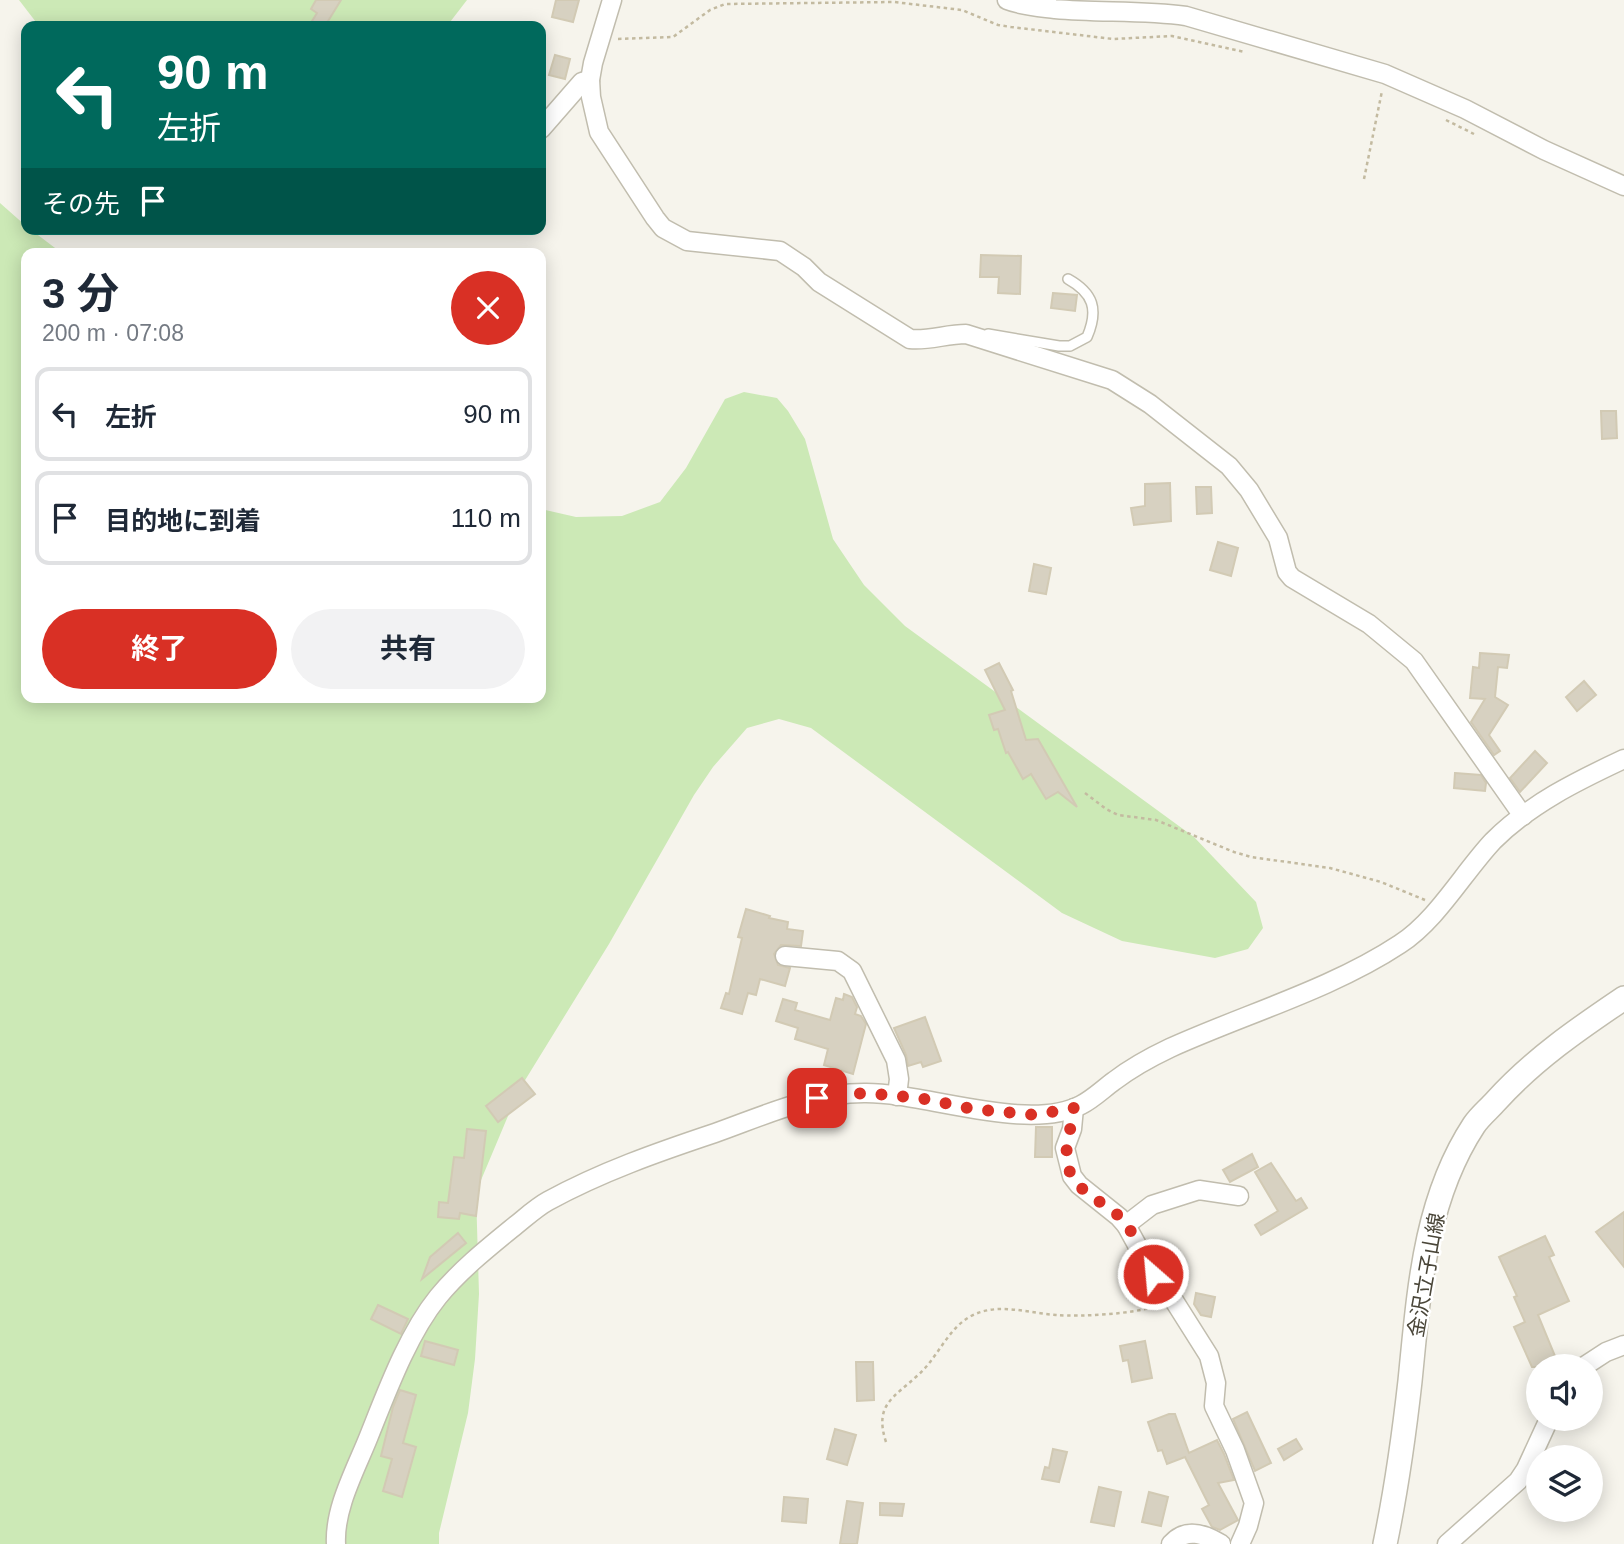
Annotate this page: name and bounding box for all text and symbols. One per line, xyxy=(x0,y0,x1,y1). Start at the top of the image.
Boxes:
text: 90 m xyxy=(157,45,269,99)
icon: left xyxy=(42,49,133,140)
text: 左折 xyxy=(157,110,221,146)
icon: arrive xyxy=(134,182,172,220)
text: その先 xyxy=(42,189,120,219)
text: 3 分 xyxy=(42,270,119,317)
button: close xyxy=(451,271,525,345)
text: 200 m · 07:08 xyxy=(42,320,184,346)
icon: left xyxy=(46,395,84,433)
text: 90 m xyxy=(463,399,521,429)
text: 左折 xyxy=(105,402,157,432)
icon: arrive xyxy=(46,499,84,537)
text: 110 m xyxy=(451,503,521,533)
text: 目的地に到着 xyxy=(105,506,261,536)
button: 終了 xyxy=(42,609,277,689)
button: 共有 xyxy=(291,609,525,689)
pin xyxy=(787,1068,847,1128)
icon: arrive xyxy=(798,1079,836,1117)
street label: 金沢立子山線 xyxy=(1404,1211,1448,1339)
position arrow xyxy=(1116,1237,1190,1311)
map controls xyxy=(1526,1354,1603,1522)
button: sound xyxy=(1526,1354,1603,1431)
button: layers xyxy=(1526,1445,1603,1522)

